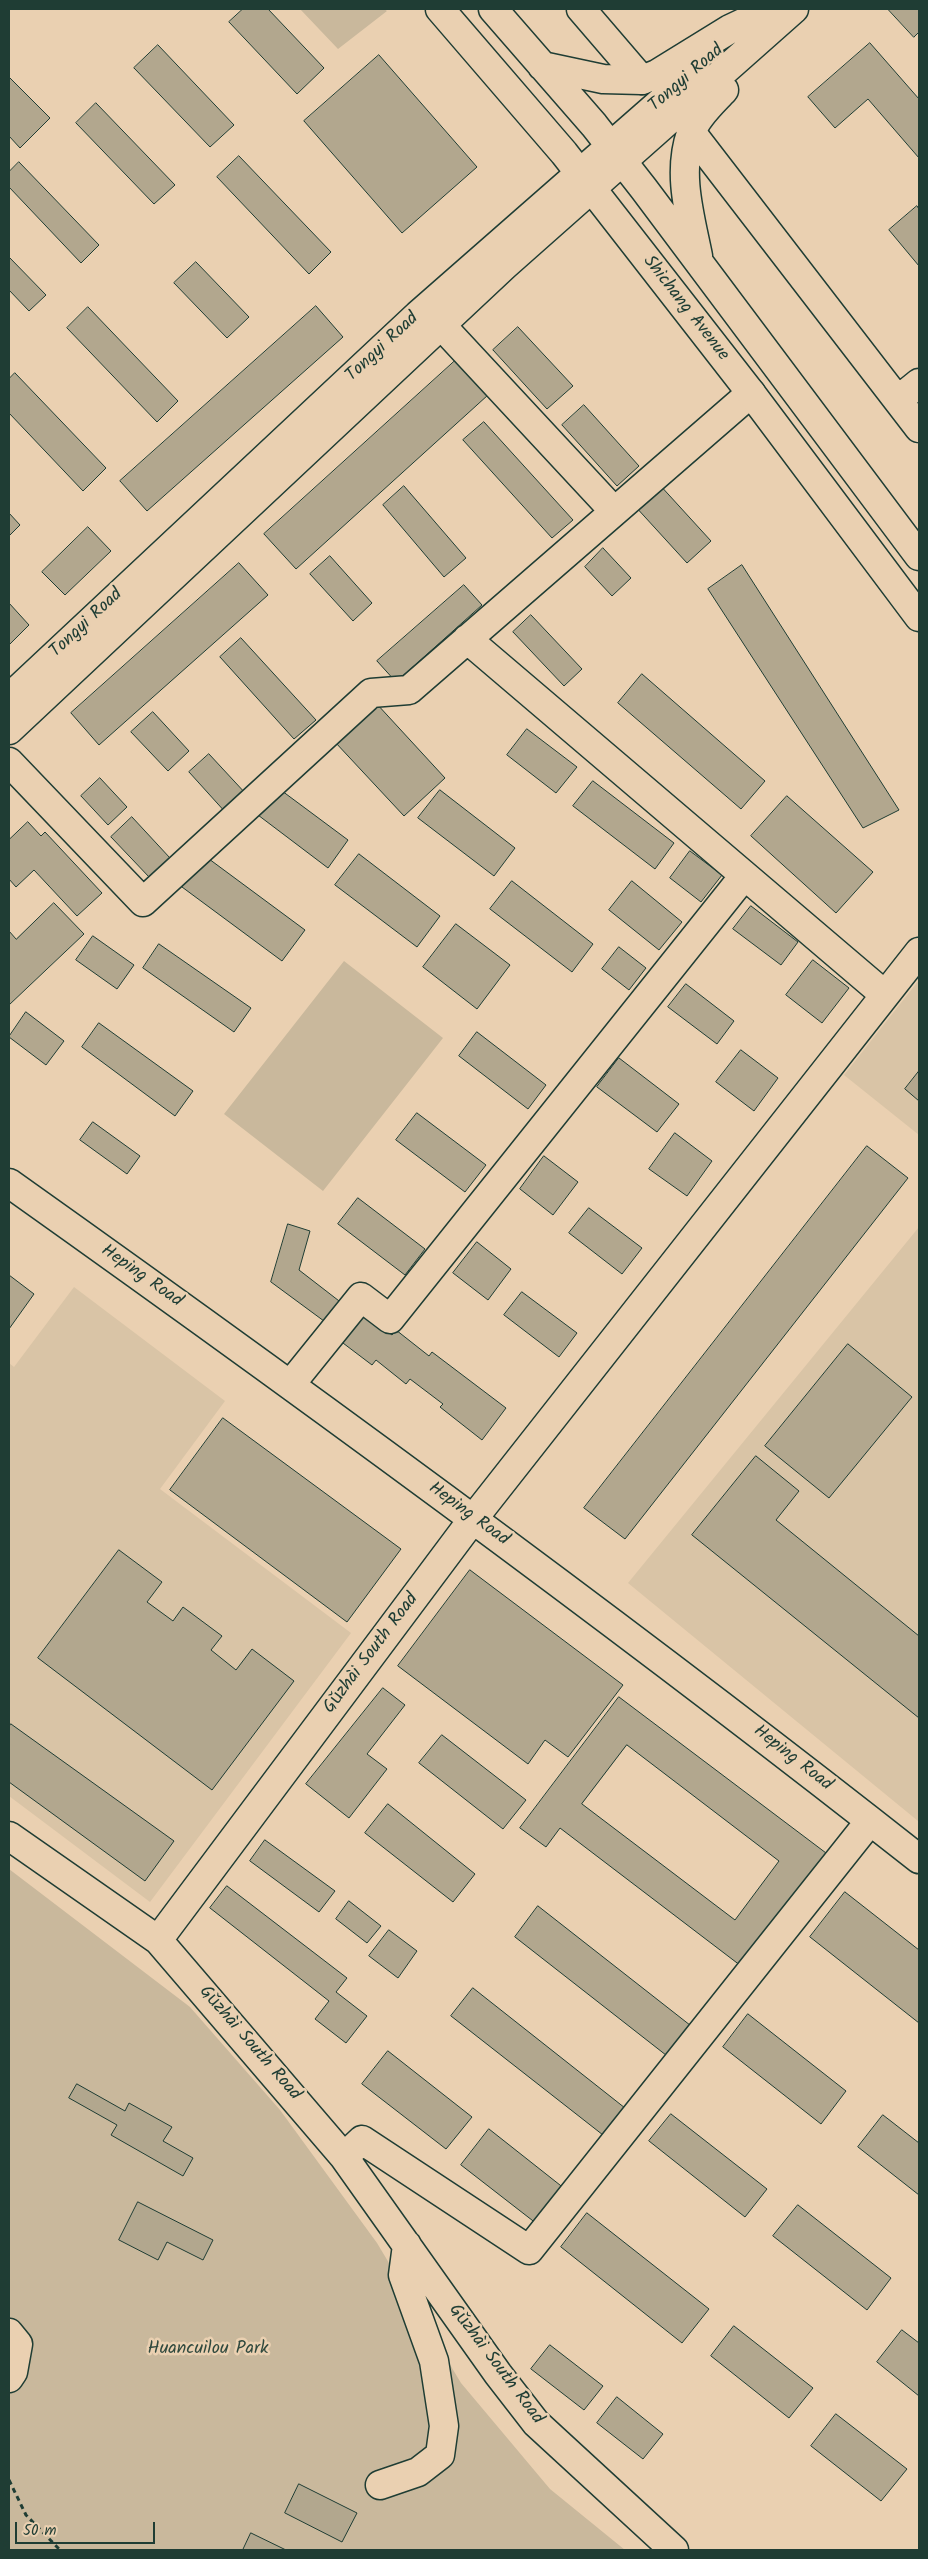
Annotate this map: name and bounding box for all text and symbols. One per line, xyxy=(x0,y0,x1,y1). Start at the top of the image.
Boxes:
street label: Tongyi Road xyxy=(645,41,729,117)
street label: Shichang Avenue xyxy=(637,252,733,366)
street label: Tongyi Road xyxy=(342,309,424,387)
street label: Tongyi Road xyxy=(46,585,128,663)
street label: Heping Road xyxy=(96,1241,186,1313)
street label: Heping Road xyxy=(423,1478,513,1552)
street label: Gǔzhài South Road xyxy=(320,1589,424,1719)
street label: Heping Road xyxy=(748,1721,836,1797)
street label: Gǔzhài South Road xyxy=(193,1982,305,2106)
street label: Gǔzhài South Road xyxy=(443,2300,547,2430)
park label: Huancuilou Park xyxy=(148,2339,268,2361)
scale bar xyxy=(18,2512,158,2544)
text: 50 m xyxy=(23,2519,57,2543)

